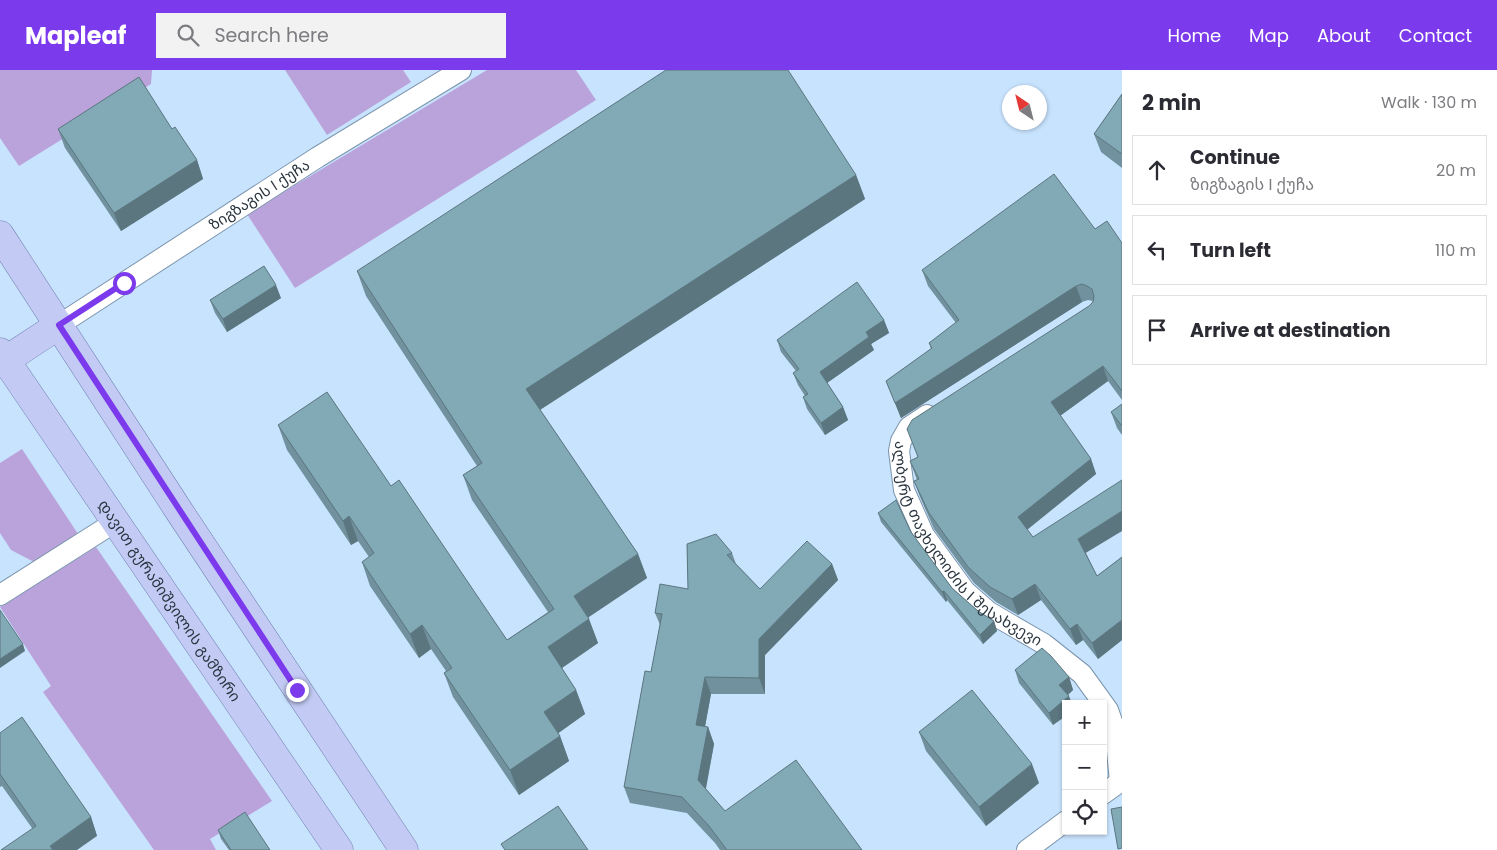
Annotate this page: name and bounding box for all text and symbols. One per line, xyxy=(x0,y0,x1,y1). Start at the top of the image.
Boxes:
search box xyxy=(156,13,506,58)
text: Mapleaf xyxy=(25,19,126,52)
icon: search xyxy=(174,21,202,49)
text: Search here xyxy=(214,22,329,49)
text: Home xyxy=(1167,23,1221,48)
text: Map xyxy=(1249,23,1289,48)
text: About xyxy=(1317,23,1371,48)
text: Contact xyxy=(1399,23,1472,48)
north arrow xyxy=(1002,85,1047,130)
text: 2 min xyxy=(1142,88,1201,117)
text: Walk · 130 m xyxy=(1381,91,1477,114)
text: Continue xyxy=(1190,144,1280,171)
street label: ზიგზაგის I ქუჩა xyxy=(205,154,314,235)
icon: ahead xyxy=(1143,156,1171,184)
text: 20 m xyxy=(1436,159,1476,182)
text: ზიგზაგის I ქუჩა xyxy=(1190,173,1314,196)
icon: left xyxy=(1143,236,1171,264)
text: Turn left xyxy=(1190,237,1271,264)
text: 110 m xyxy=(1435,239,1476,262)
route start xyxy=(113,272,136,295)
icon: arrive xyxy=(1143,316,1171,344)
text: Arrive at destination xyxy=(1190,317,1391,344)
street label: ალბერტ თავხელიძის I შესახვევი xyxy=(889,440,1046,651)
street label: დავით გურამიშვილის გამზირი xyxy=(94,495,246,706)
route end xyxy=(286,679,309,702)
map controls xyxy=(1062,700,1107,835)
button: + xyxy=(1062,700,1107,745)
button: − xyxy=(1062,745,1107,790)
button: locate xyxy=(1062,790,1107,835)

